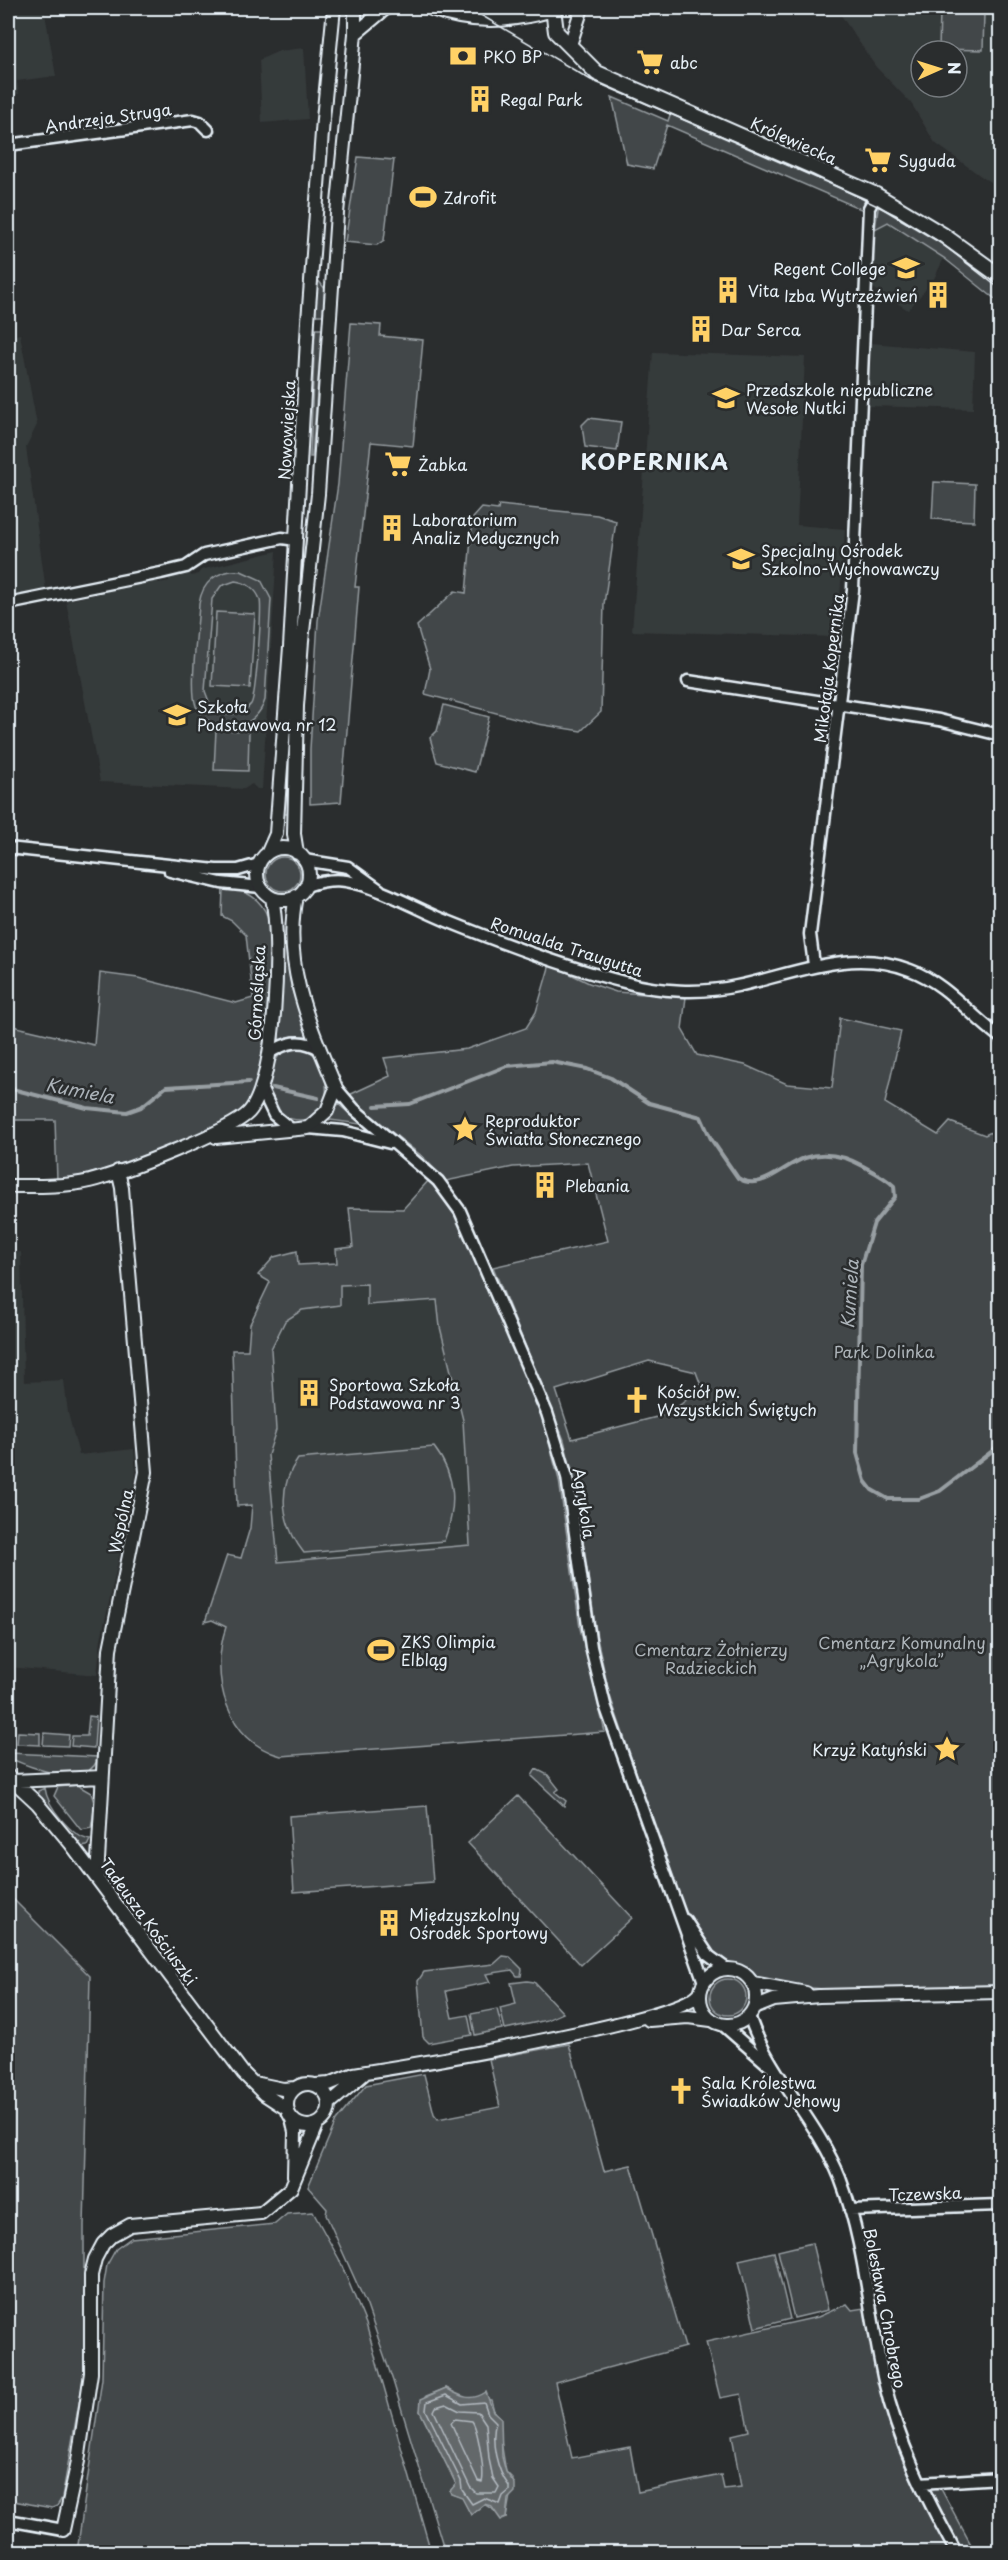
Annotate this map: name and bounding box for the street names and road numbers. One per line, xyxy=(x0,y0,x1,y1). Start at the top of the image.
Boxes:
street label: Andrzeja Struga xyxy=(43,96,174,138)
street label: Królewiecka xyxy=(747,110,841,170)
street label: Nowowiejska xyxy=(271,379,301,481)
street label: Mikołaja Kopernika xyxy=(807,592,849,744)
street label: Romualda Traugutta xyxy=(488,910,646,982)
street label: Górnośląska xyxy=(242,945,270,1041)
street label: Agrykola xyxy=(568,1466,602,1540)
street label: Wspólna xyxy=(101,1486,139,1556)
street label: Tadeusza Kościuszki xyxy=(95,1852,203,1990)
street label: Tczewska xyxy=(888,2180,962,2206)
street label: Bolesława Chrobrego xyxy=(859,2226,913,2390)

